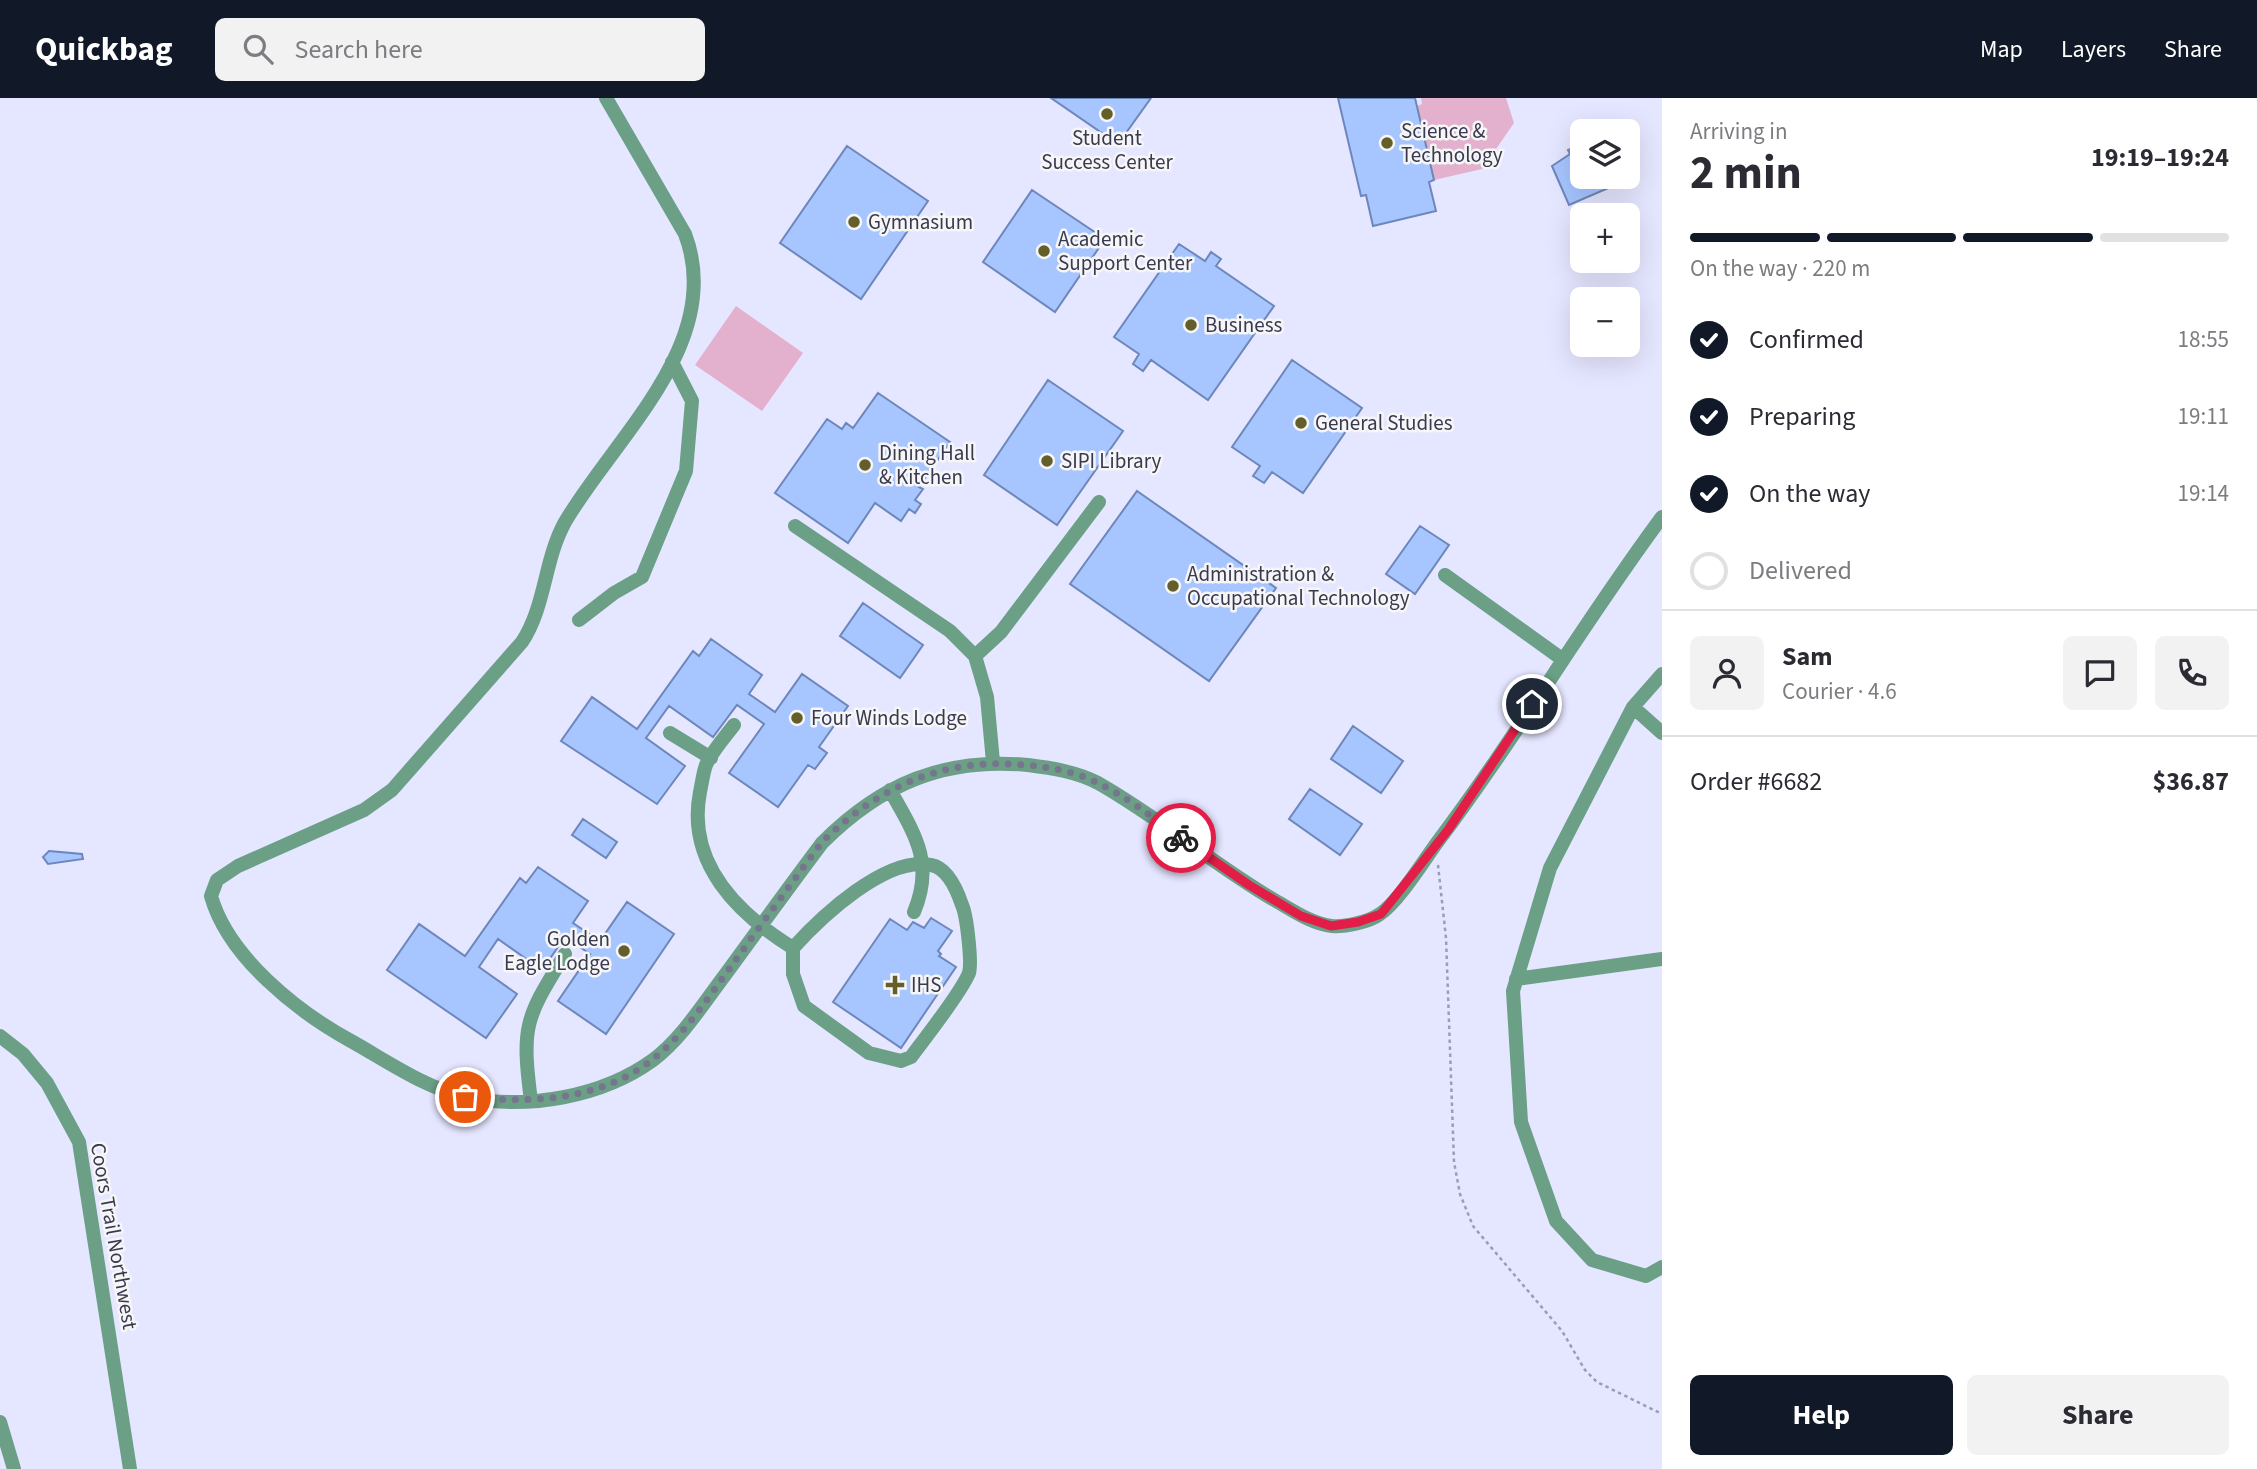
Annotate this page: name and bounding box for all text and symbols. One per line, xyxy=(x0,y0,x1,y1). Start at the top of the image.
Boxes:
search box xyxy=(215,18,705,81)
text: Quickbag xyxy=(35,26,173,73)
icon: search xyxy=(239,30,277,68)
text: Search here xyxy=(295,31,423,68)
text: Map xyxy=(1980,32,2023,67)
text: Layers xyxy=(2061,32,2126,67)
text: Share xyxy=(2164,32,2222,67)
marker: Student Success Center xyxy=(1099,106,1115,122)
text: Arriving in xyxy=(1690,115,1788,148)
place label: Science & Technology xyxy=(1401,116,1503,170)
map controls xyxy=(1570,119,1640,357)
button: layers xyxy=(1570,119,1640,189)
place label: Student Success Center xyxy=(1041,123,1173,177)
marker: Science & Technology xyxy=(1379,135,1395,151)
text: 19:19–19:24 xyxy=(2091,139,2229,176)
text: 2 min xyxy=(1690,141,1802,206)
button: + xyxy=(1570,203,1640,273)
place label: Gymnasium xyxy=(868,207,973,237)
marker: Gymnasium xyxy=(846,214,862,230)
place label: Academic Support Center xyxy=(1058,224,1193,278)
marker: Academic Support Center xyxy=(1036,243,1052,259)
text: On the way · 220 m xyxy=(1690,252,1870,285)
button: − xyxy=(1570,287,1640,357)
place label: Business xyxy=(1205,310,1282,340)
marker: Business xyxy=(1183,317,1199,333)
icon: check xyxy=(1690,321,1728,359)
text: Confirmed xyxy=(1749,321,1864,358)
text: 18:55 xyxy=(2178,323,2229,356)
icon: check xyxy=(1690,398,1728,436)
text: Preparing xyxy=(1749,398,1855,435)
text: 19:11 xyxy=(2178,400,2229,433)
place label: General Studies xyxy=(1315,408,1453,438)
marker: General Studies xyxy=(1293,415,1309,431)
place label: Dining Hall & Kitchen xyxy=(879,438,975,492)
place label: SIPI Library xyxy=(1061,446,1162,476)
marker: SIPI Library xyxy=(1039,453,1055,469)
marker: Dining Hall & Kitchen xyxy=(857,457,873,473)
icon: check xyxy=(1690,475,1728,513)
text: On the way xyxy=(1749,475,1870,512)
text: 19:14 xyxy=(2178,477,2229,510)
text: Delivered xyxy=(1749,552,1852,589)
place label: Administration & Occupational Technology xyxy=(1187,559,1410,613)
marker: Administration & Occupational Technology xyxy=(1165,578,1181,594)
button: person xyxy=(1690,636,1764,710)
button: chat xyxy=(2063,636,2137,710)
button: phone xyxy=(2155,636,2229,710)
text: Sam xyxy=(1782,638,1832,675)
pin xyxy=(1502,674,1562,734)
text: Courier · 4.6 xyxy=(1782,675,1897,708)
icon: home xyxy=(1513,685,1551,723)
place label: Four Winds Lodge xyxy=(811,703,967,733)
marker: Four Winds Lodge xyxy=(789,710,805,726)
text: Order #6682 xyxy=(1690,763,1822,800)
text: $36.87 xyxy=(2153,763,2229,800)
courier xyxy=(1146,803,1216,873)
icon: bike xyxy=(1162,819,1200,857)
place label: Golden Eagle Lodge xyxy=(504,924,610,978)
marker: Golden Eagle Lodge xyxy=(616,943,632,959)
place label: IHS xyxy=(911,970,941,1000)
marker: IHS xyxy=(885,975,905,995)
pin xyxy=(435,1067,495,1127)
icon: bag xyxy=(446,1078,484,1116)
street label: Coors Trail Northwest xyxy=(83,1140,145,1332)
button: Help xyxy=(1690,1375,1953,1455)
button: Share xyxy=(1967,1375,2229,1455)

